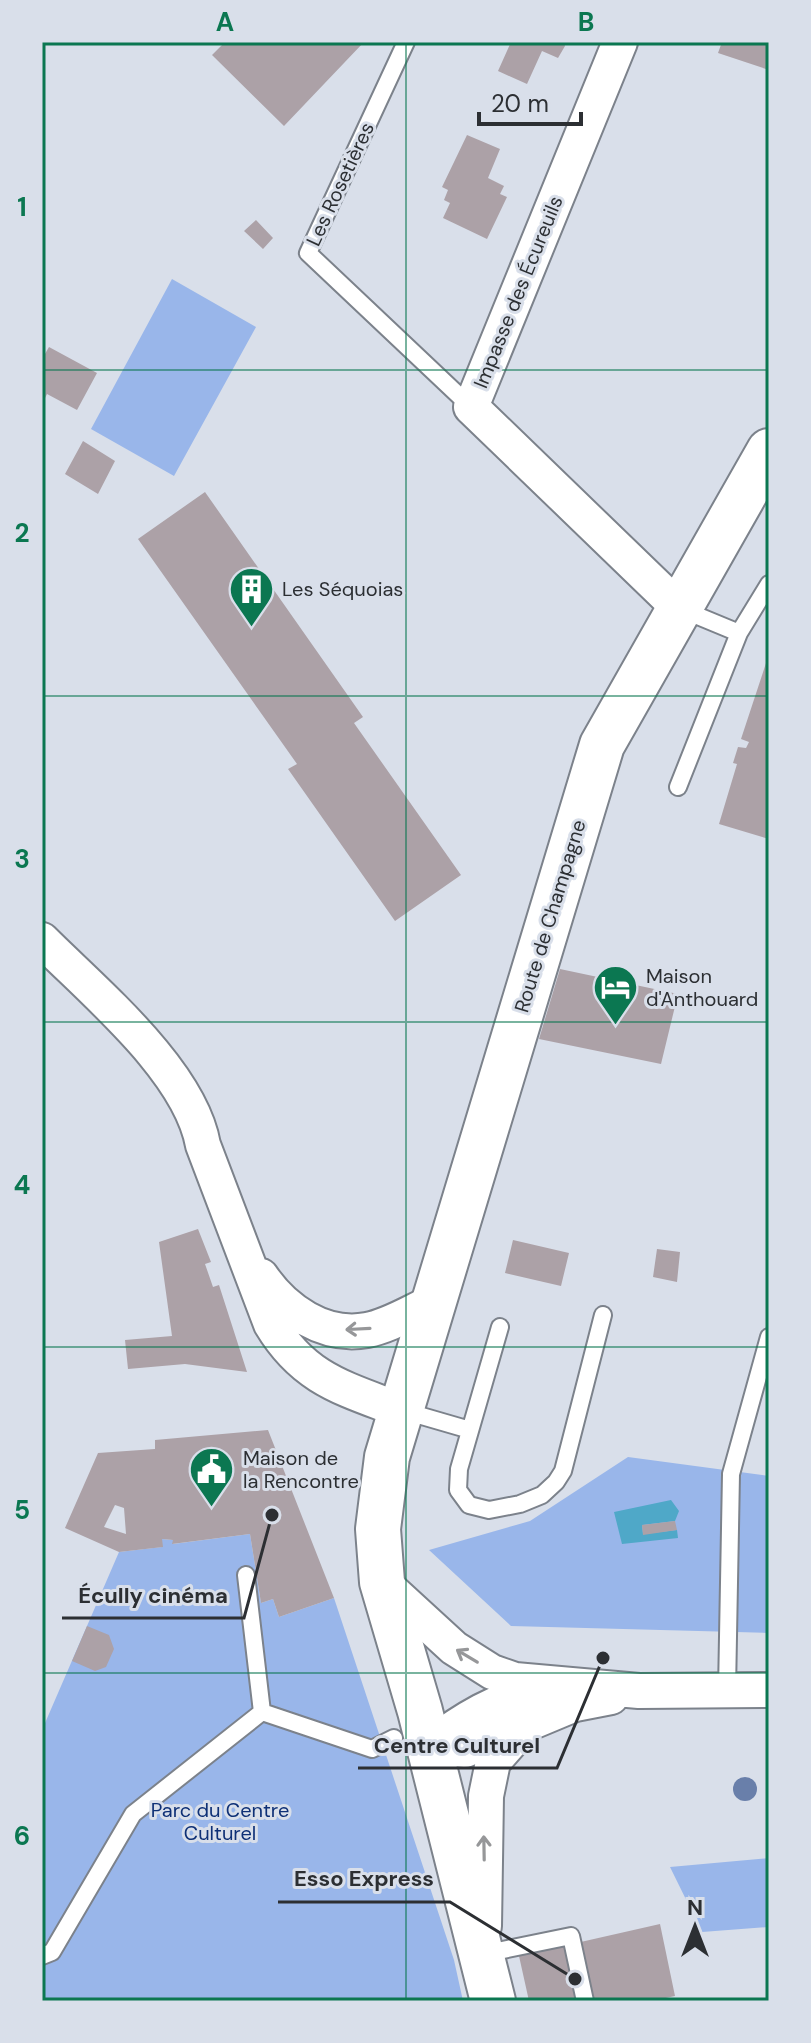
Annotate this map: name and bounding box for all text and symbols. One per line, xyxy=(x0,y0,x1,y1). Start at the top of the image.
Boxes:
text: A xyxy=(216,5,234,39)
text: B xyxy=(578,5,594,39)
scale bar xyxy=(479,76,581,126)
text: 20 m xyxy=(491,88,549,119)
street label: Les Rosetières xyxy=(300,118,380,250)
text: 1 xyxy=(17,190,27,224)
street label: Impasse des Écureuils xyxy=(467,192,569,392)
text: 2 xyxy=(14,516,30,550)
building icon: Les Séquoias xyxy=(227,565,275,628)
place label: Les Séquoias xyxy=(282,576,403,602)
street label: Route de Champagne xyxy=(508,817,592,1015)
text: 3 xyxy=(14,842,30,876)
hotel icon: Maison d'Anthouard xyxy=(591,963,639,1026)
place label: Maison d'Anthouard xyxy=(646,963,758,1012)
text: 4 xyxy=(14,1168,30,1202)
one-way arrow xyxy=(346,1322,372,1337)
place label: Maison de la Rencontre xyxy=(243,1445,359,1494)
public building icon: Maison de la Rencontre xyxy=(188,1446,236,1509)
text: 5 xyxy=(14,1493,30,1527)
callout: Écully cinéma xyxy=(62,1572,244,1618)
text: Écully cinéma xyxy=(78,1581,228,1610)
one-way arrow xyxy=(456,1647,478,1664)
callout: Centre Culturel xyxy=(358,1722,557,1768)
text: Centre Culturel xyxy=(374,1731,540,1760)
park label: Parc du Centre Culturel xyxy=(151,1797,289,1846)
text: 6 xyxy=(14,1819,30,1853)
one-way arrow xyxy=(476,1835,492,1862)
callout: Esso Express xyxy=(278,1856,450,1902)
text: Esso Express xyxy=(294,1864,434,1893)
north arrow xyxy=(655,1887,735,1967)
text: N xyxy=(687,1893,703,1922)

